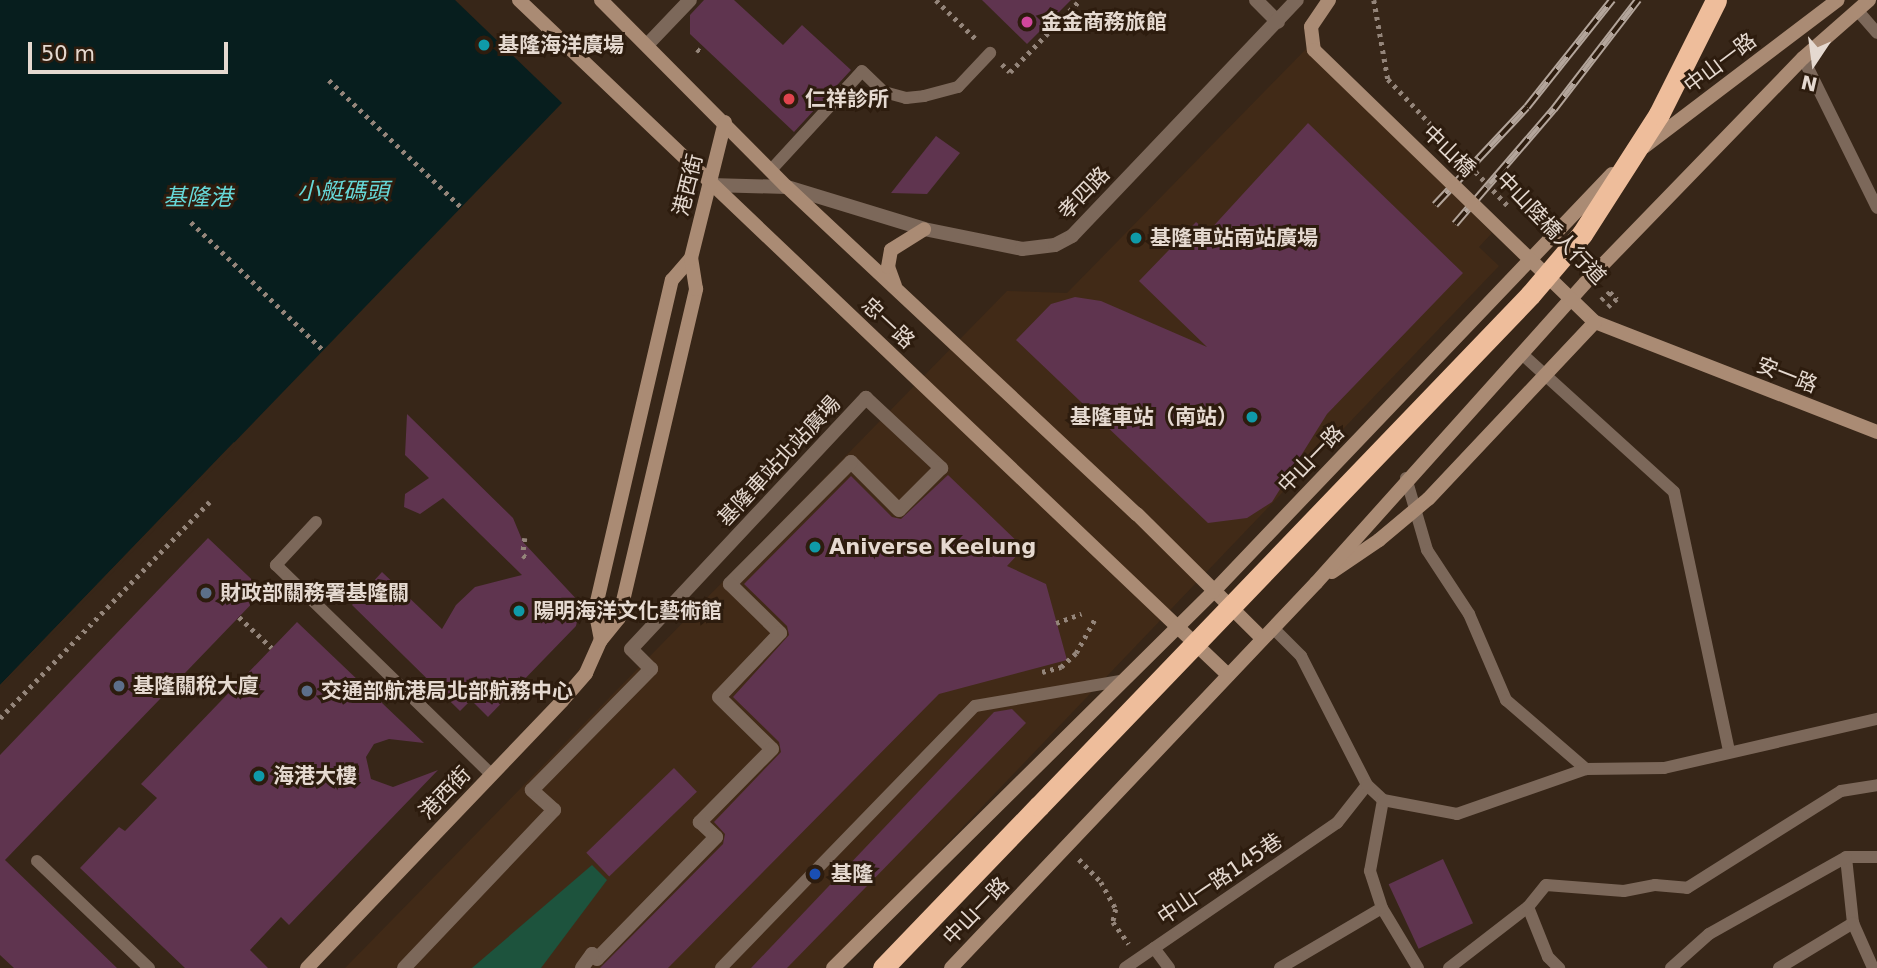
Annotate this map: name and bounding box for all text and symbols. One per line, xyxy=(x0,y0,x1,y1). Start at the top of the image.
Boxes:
place label: 金金商務旅館 xyxy=(1041,9,1167,35)
marker: 金金商務旅館 xyxy=(1019,14,1035,30)
scale bar xyxy=(32,28,231,72)
street label: 中山一路 xyxy=(1679,28,1761,98)
north arrow xyxy=(1779,28,1849,98)
place label: 基隆海洋廣場 xyxy=(498,32,624,58)
marker: 基隆海洋廣場 xyxy=(476,37,492,53)
text: 50 m xyxy=(41,42,95,66)
text: N xyxy=(1799,71,1819,96)
place label: 仁祥診所 xyxy=(805,86,889,112)
marker: 仁祥診所 xyxy=(779,89,799,109)
street label: 中山橋 xyxy=(1418,120,1480,182)
street label: 港西街 xyxy=(668,151,708,219)
street label: 孝四路 xyxy=(1053,162,1115,224)
street label: 中山陸橋人行道 xyxy=(1491,166,1611,290)
water label: 小艇碼頭 xyxy=(297,177,389,205)
water label: 基隆港 xyxy=(164,183,232,211)
place label: 基隆車站南站廣場 xyxy=(1150,225,1318,251)
marker: 基隆車站南站廣場 xyxy=(1128,230,1144,246)
street label: 忠一路 xyxy=(856,292,920,354)
street label: 安一路 xyxy=(1753,352,1821,398)
street label: 基隆車站北站廣場 xyxy=(712,391,846,531)
place label: 基隆車站（南站） xyxy=(1070,404,1238,430)
marker: 基隆車站（南站） xyxy=(1244,409,1260,425)
street label: 中山一路 xyxy=(1273,420,1349,498)
place label: Aniverse Keelung xyxy=(829,534,1036,560)
marker: Aniverse Keelung xyxy=(807,539,823,555)
place label: 財政部關務署基隆關 xyxy=(220,580,409,606)
marker: 財政部關務署基隆關 xyxy=(198,585,214,601)
place label: 陽明海洋文化藝術館 xyxy=(533,598,722,624)
marker: 陽明海洋文化藝術館 xyxy=(511,603,527,619)
place label: 基隆關稅大廈 xyxy=(133,673,259,699)
marker: 基隆關稅大廈 xyxy=(111,678,127,694)
place label: 交通部航港局北部航務中心 xyxy=(321,678,573,704)
marker: 交通部航港局北部航務中心 xyxy=(299,683,315,699)
street label: 港西街 xyxy=(414,762,476,824)
place label: 海港大樓 xyxy=(273,763,357,789)
marker: 海港大樓 xyxy=(251,768,267,784)
street label: 中山一路145巷 xyxy=(1153,828,1287,930)
place label: 基隆 xyxy=(831,861,873,887)
marker: 基隆 xyxy=(805,864,825,884)
street label: 中山一路 xyxy=(938,872,1014,950)

